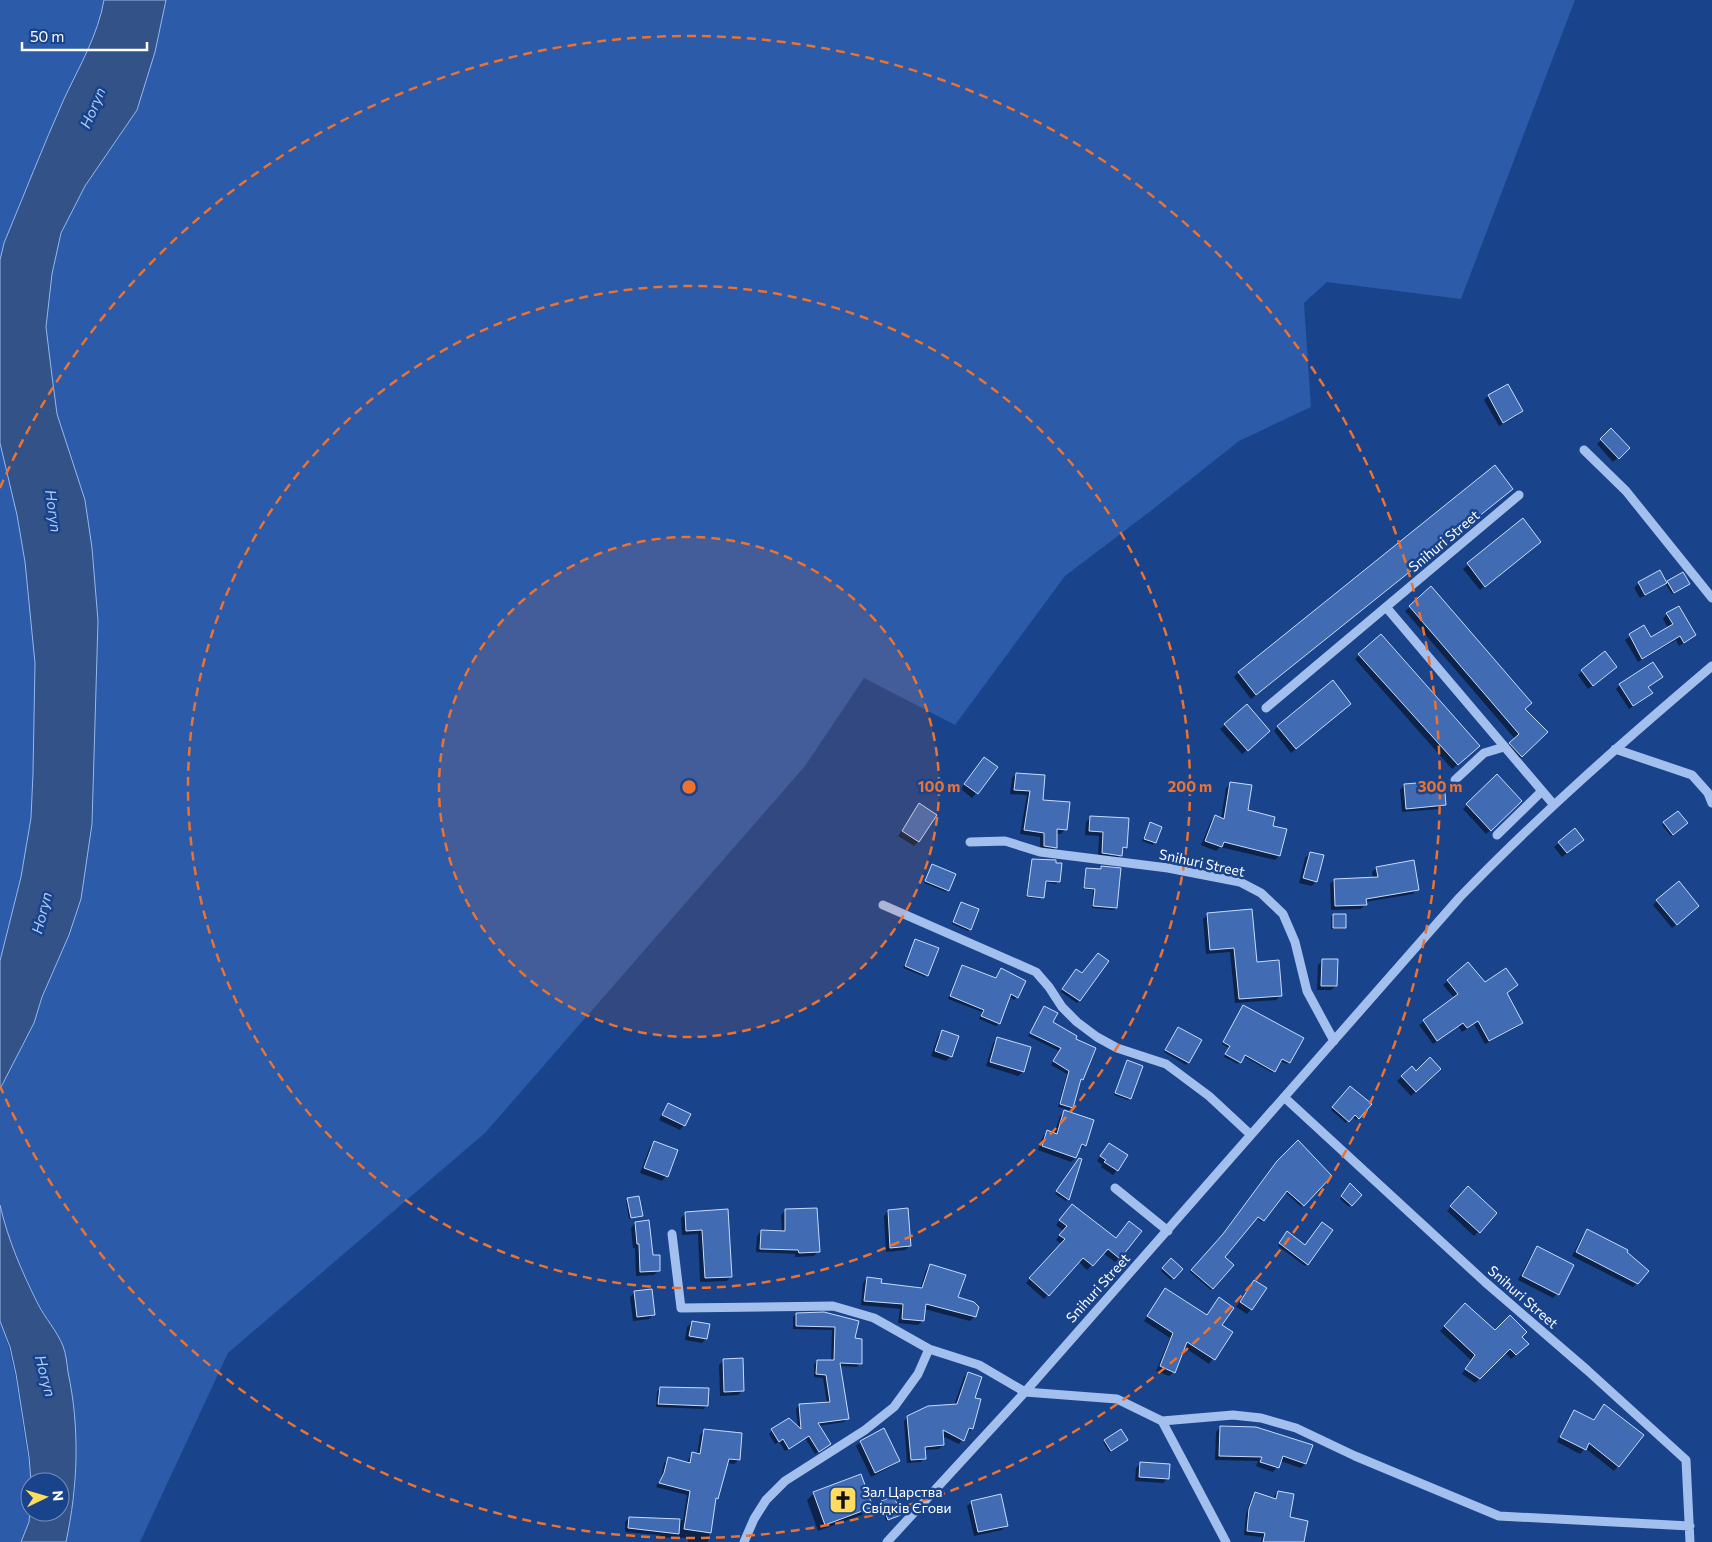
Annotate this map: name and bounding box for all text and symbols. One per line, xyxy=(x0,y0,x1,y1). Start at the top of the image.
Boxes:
scale bar xyxy=(22,20,148,52)
text: 50 m xyxy=(30,27,64,45)
water label: Horyn xyxy=(75,85,109,131)
water label: Horyn xyxy=(42,489,66,533)
street label: Snihuri Street xyxy=(1405,506,1483,575)
text: 100 m xyxy=(918,777,960,795)
text: 200 m xyxy=(1168,777,1212,795)
text: 300 m xyxy=(1418,777,1462,795)
centre of rings xyxy=(680,778,698,796)
street label: Snihuri Street xyxy=(1158,845,1247,880)
water label: Horyn xyxy=(27,890,55,936)
street label: Snihuri Street xyxy=(1062,1249,1133,1326)
street label: Snihuri Street xyxy=(1485,1262,1562,1332)
water label: Horyn xyxy=(32,1353,60,1399)
north arrow xyxy=(20,1472,70,1522)
place label: Зал Царства Свідків Єгови xyxy=(862,1483,951,1516)
church icon: Зал Царства Свідків Єгови xyxy=(828,1485,858,1515)
text: N xyxy=(50,1490,67,1502)

